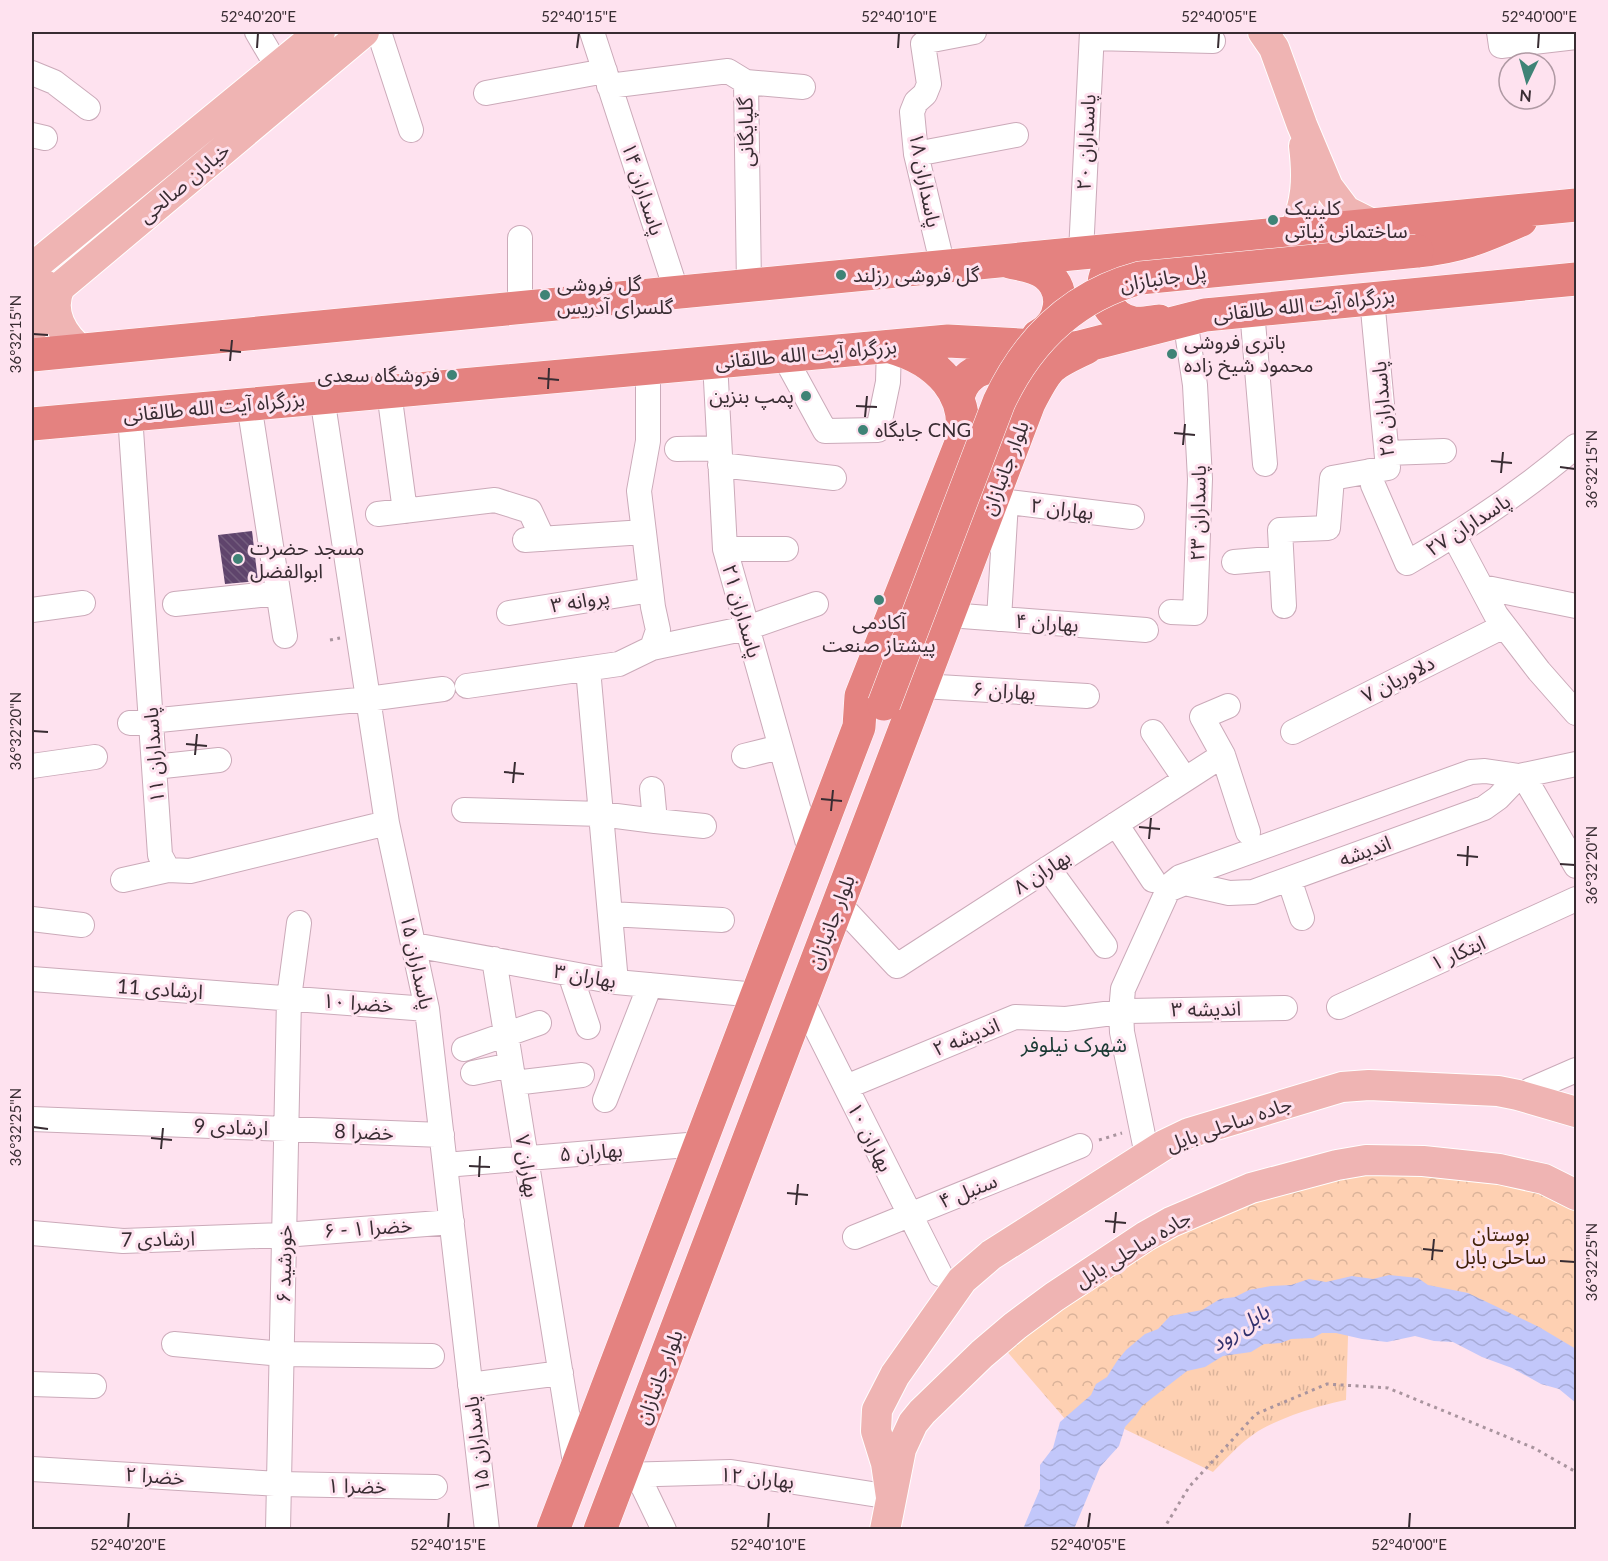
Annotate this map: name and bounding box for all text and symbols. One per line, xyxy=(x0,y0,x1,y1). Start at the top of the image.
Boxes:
text: 52°40'20"E xyxy=(220,7,296,25)
text: 52°40'15"E xyxy=(541,7,617,25)
text: 52°40'10"E xyxy=(861,7,937,25)
text: 52°40'05"E xyxy=(1181,7,1257,25)
text: 52°40'00"E xyxy=(1501,7,1577,25)
north arrow xyxy=(1497,51,1557,111)
text: N xyxy=(1519,86,1533,106)
street label: پاسداران ۲۰ xyxy=(1071,93,1102,191)
street label: گلپایگانی xyxy=(732,96,760,167)
street label: پاسداران ۱۸ xyxy=(903,130,947,230)
street label: خیابان صالحی xyxy=(133,137,234,228)
street label: پاسداران ۱۴ xyxy=(616,139,670,239)
place label: کلینیک ساختمانی ثباتی xyxy=(1285,195,1408,243)
marker: کلینیک ساختمانی ثباتی xyxy=(1266,213,1280,227)
street label: پل جانبازان xyxy=(1118,258,1208,298)
place label: گل فروشی رزلند xyxy=(853,262,980,287)
marker: گل فروشی رزلند xyxy=(834,268,848,282)
place label: گل فروشی گلسرای آدریس xyxy=(557,271,674,319)
street label: بزرگراه آیت الله طالقانی xyxy=(1212,283,1396,326)
marker: گل فروشی گلسرای آدریس xyxy=(538,288,552,302)
text: 36°32'15"N xyxy=(6,295,24,373)
place label: باتری فروشی محمود شیخ زاده xyxy=(1184,329,1313,380)
street label: بزرگراه آیت الله طالقانی xyxy=(714,333,898,374)
marker: باتری فروشی محمود شیخ زاده xyxy=(1165,347,1179,361)
street label: پاسداران ۲۵ xyxy=(1366,360,1400,458)
place label: فروشگاه سعدی xyxy=(317,362,440,387)
marker: فروشگاه سعدی xyxy=(445,368,459,382)
place label: پمپ بنزین xyxy=(709,383,794,410)
street label: بزرگراه آیت الله طالقانی xyxy=(122,386,306,427)
marker: پمپ بنزین xyxy=(799,389,813,403)
place label: جایگاه CNG xyxy=(875,417,971,441)
street label: بلوار جانبازان xyxy=(975,417,1034,519)
marker: جایگاه CNG xyxy=(856,423,870,437)
text: 36°32'15"N xyxy=(1582,430,1600,508)
street label: پاسداران ۲۳ xyxy=(1184,465,1212,561)
street label: پاسداران ۲۷ xyxy=(1421,488,1516,562)
street label: بهاران ۲ xyxy=(1029,492,1095,525)
place label: مسجد حضرت ابوالفضل xyxy=(250,535,365,583)
marker: مسجد حضرت ابوالفضل xyxy=(231,552,245,566)
street label: پاسداران ۲۱ xyxy=(716,561,768,661)
street label: پروانه ۳ xyxy=(549,584,611,619)
marker: آکادمی پیشتاز صنعت xyxy=(872,593,886,607)
street label: بهاران ۴ xyxy=(1015,608,1079,637)
place label: آکادمی پیشتاز صنعت xyxy=(822,609,936,658)
street label: دلاوریان ۷ xyxy=(1357,649,1439,708)
street label: بهاران ۶ xyxy=(972,676,1036,705)
text: 36°32'20"N xyxy=(6,692,24,770)
street label: پاسداران ١١ xyxy=(138,706,170,804)
text: 36°32'20"N xyxy=(1582,826,1600,904)
street label: اندیشه xyxy=(1335,830,1394,871)
street label: بهاران ۸ xyxy=(1008,844,1075,899)
street label: بلوار جانبازان xyxy=(801,871,860,973)
street label: پاسداران ۱۵ xyxy=(394,912,440,1012)
street label: ابتکار ۱ xyxy=(1426,929,1489,976)
street label: بهاران ۳ xyxy=(552,958,618,993)
street label: ارشادی 11 xyxy=(116,973,204,1004)
street label: خضرا ۱۰ xyxy=(322,988,394,1017)
street label: اندیشه ۳ xyxy=(1171,995,1241,1021)
street label: اندیشه ۲ xyxy=(929,1012,1003,1060)
district label: شهرک نیلوفر xyxy=(1020,1031,1127,1057)
text: 36°32'25"N xyxy=(6,1088,24,1166)
street label: جاده ساحلی بایل xyxy=(1163,1090,1295,1157)
street label: بهاران ۱۰ xyxy=(842,1098,899,1176)
street label: ارشادی 9 xyxy=(193,1113,269,1140)
street label: خضرا 8 xyxy=(334,1118,394,1145)
street label: بهاران ۷ xyxy=(510,1133,545,1199)
street label: بهاران ۵ xyxy=(559,1137,623,1166)
street label: سنبل ۴ xyxy=(935,1168,1001,1213)
street label: جاده ساحلی بابل xyxy=(1070,1204,1195,1293)
street label: خضرا ۱ - ۶ xyxy=(323,1212,413,1243)
park label: بوستان ساحلی بابل xyxy=(1456,1221,1546,1269)
text: 36°32'25"N xyxy=(1582,1223,1600,1301)
street label: ارشادی 7 xyxy=(121,1225,195,1252)
street label: خورشید ۶ xyxy=(270,1225,297,1303)
water label: بابل رود xyxy=(1205,1298,1274,1356)
street label: بلوار جانبازان xyxy=(629,1326,688,1428)
street label: پاسداران ۱۵ xyxy=(458,1395,496,1493)
street label: خضرا ۲ xyxy=(124,1461,186,1490)
street label: بهاران ۱۲ xyxy=(719,1461,795,1494)
street label: خضرا ۱ xyxy=(327,1472,387,1499)
text: 52°40'20"E xyxy=(90,1535,166,1553)
text: 52°40'15"E xyxy=(410,1535,486,1553)
text: 52°40'10"E xyxy=(730,1535,806,1553)
text: 52°40'05"E xyxy=(1050,1535,1126,1553)
text: 52°40'00"E xyxy=(1371,1535,1447,1553)

